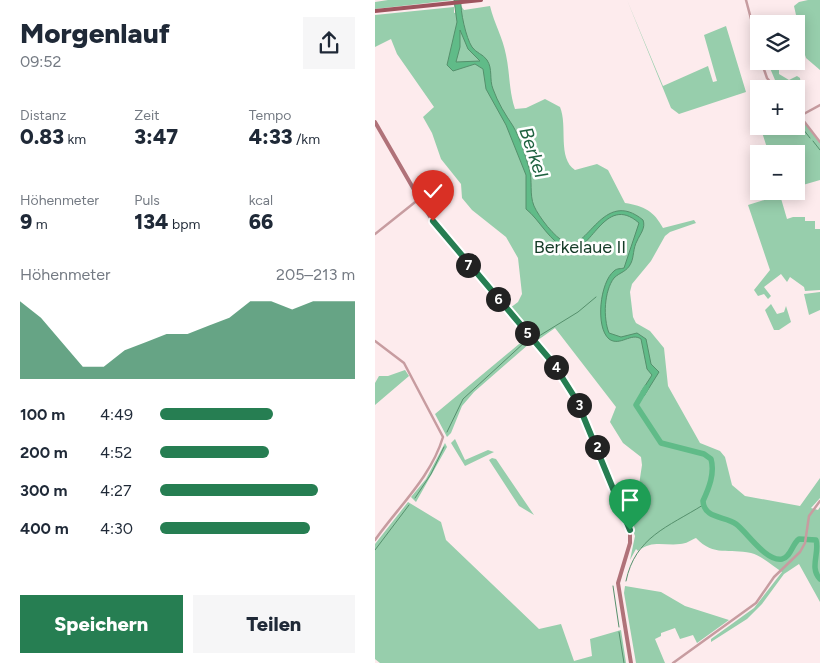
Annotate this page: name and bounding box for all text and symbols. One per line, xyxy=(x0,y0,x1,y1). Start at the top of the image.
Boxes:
map controls xyxy=(750,15,805,200)
button: layers xyxy=(750,15,805,70)
text: Morgenlauf xyxy=(20,16,170,50)
button: share xyxy=(303,17,355,69)
text: 09:52 xyxy=(20,52,62,71)
button: + xyxy=(750,80,805,135)
text: Distanz xyxy=(20,107,67,124)
text: Zeit xyxy=(134,107,160,124)
text: Tempo xyxy=(249,107,291,124)
text: 0.83 xyxy=(20,124,64,149)
text: 3:47 xyxy=(134,124,178,149)
text: 4:33 xyxy=(249,124,292,149)
water label: Berkel xyxy=(514,124,553,181)
text: km xyxy=(64,131,86,148)
text: /km xyxy=(292,131,320,148)
button: − xyxy=(750,145,805,200)
pin xyxy=(412,170,454,221)
icon: check xyxy=(419,177,447,205)
text: Höhenmeter xyxy=(20,192,99,209)
text: Puls xyxy=(134,192,160,209)
text: kcal xyxy=(249,192,273,209)
text: 9 xyxy=(20,209,32,234)
text: 134 xyxy=(134,209,168,234)
text: 66 xyxy=(249,209,273,234)
text: m xyxy=(32,216,48,233)
text: bpm xyxy=(168,216,200,233)
park label: Berkelaue II xyxy=(534,236,626,258)
pin: 7 xyxy=(455,252,481,278)
text: 7 xyxy=(465,257,472,274)
text: Höhenmeter xyxy=(20,265,110,284)
text: 205–213 m xyxy=(276,265,355,284)
pin: 6 xyxy=(485,286,511,312)
text: 6 xyxy=(494,291,503,308)
pin: 5 xyxy=(515,320,539,346)
text: 5 xyxy=(523,325,532,342)
pin: 4 xyxy=(543,354,569,380)
text: 4 xyxy=(552,359,561,376)
pin: 3 xyxy=(567,392,591,418)
text: 3 xyxy=(576,397,583,414)
text: 100 m xyxy=(20,405,65,424)
text: 4:49 xyxy=(100,405,133,424)
pin: 2 xyxy=(585,434,609,460)
text: 2 xyxy=(593,439,602,456)
text: 200 m xyxy=(20,443,68,462)
text: 4:52 xyxy=(100,443,132,462)
pin xyxy=(609,479,651,530)
text: 300 m xyxy=(20,481,67,500)
text: 4:27 xyxy=(100,481,132,500)
icon: arrive xyxy=(616,486,644,514)
text: 400 m xyxy=(20,519,69,538)
text: 4:30 xyxy=(100,519,133,538)
button: Speichern xyxy=(20,595,183,653)
button: Teilen xyxy=(193,595,355,653)

